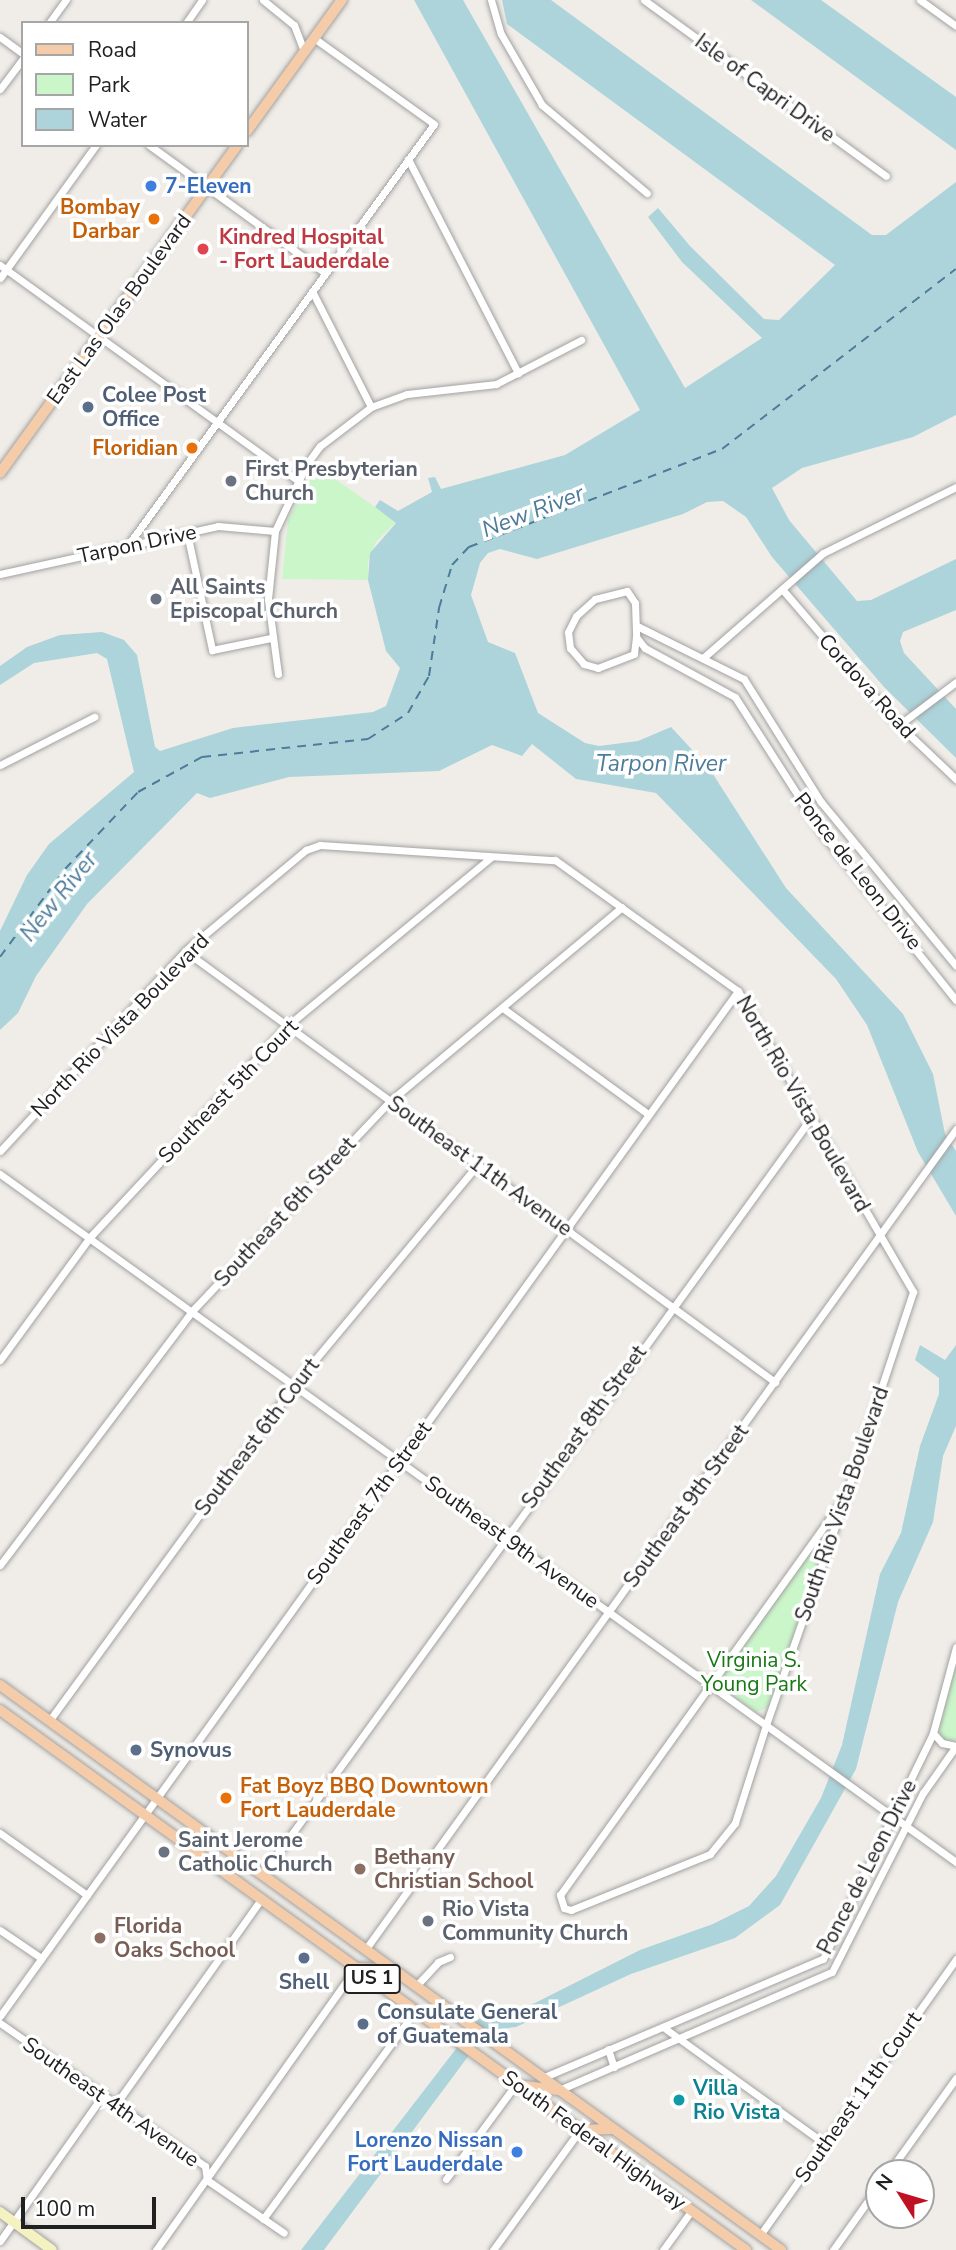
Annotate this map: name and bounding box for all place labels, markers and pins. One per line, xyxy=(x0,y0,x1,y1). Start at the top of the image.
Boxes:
place label: 7-Eleven xyxy=(165,173,252,199)
marker: 7-Eleven xyxy=(143,178,159,194)
place label: Bombay Darbar xyxy=(60,194,140,244)
marker: Bombay Darbar xyxy=(146,211,162,227)
place label: Kindred Hospital - Fort Lauderdale xyxy=(219,224,389,274)
marker: Kindred Hospital - Fort Lauderdale xyxy=(193,239,213,259)
place label: Colee Post Office xyxy=(102,382,206,432)
marker: Colee Post Office xyxy=(80,399,96,415)
place label: Floridian xyxy=(92,435,178,461)
marker: Floridian xyxy=(184,440,200,456)
place label: First Presbyterian Church xyxy=(245,456,418,506)
marker: First Presbyterian Church xyxy=(223,473,239,489)
place label: All Saints Episcopal Church xyxy=(170,574,338,624)
marker: All Saints Episcopal Church xyxy=(148,591,164,607)
place label: Synovus xyxy=(150,1737,232,1763)
marker: Synovus xyxy=(128,1742,144,1758)
place label: Fat Boyz BBQ Downtown Fort Lauderdale xyxy=(240,1773,489,1823)
marker: Fat Boyz BBQ Downtown Fort Lauderdale xyxy=(218,1790,234,1806)
place label: Saint Jerome Catholic Church xyxy=(178,1827,332,1877)
marker: Saint Jerome Catholic Church xyxy=(156,1844,172,1860)
place label: Bethany Christian School xyxy=(374,1844,533,1894)
marker: Bethany Christian School xyxy=(352,1861,368,1877)
place label: Rio Vista Community Church xyxy=(442,1896,628,1946)
place label: Florida Oaks School xyxy=(114,1913,235,1963)
marker: Rio Vista Community Church xyxy=(420,1913,436,1929)
marker: Florida Oaks School xyxy=(92,1930,108,1946)
marker: Shell xyxy=(296,1950,312,1966)
place label: Shell xyxy=(279,1969,329,1995)
place label: Consulate General of Guatemala xyxy=(377,1999,557,2049)
marker: Consulate General of Guatemala xyxy=(355,2016,371,2032)
place label: Villa Rio Vista xyxy=(693,2075,781,2125)
marker: Villa Rio Vista xyxy=(671,2092,687,2108)
place label: Lorenzo Nissan Fort Lauderdale xyxy=(347,2127,503,2177)
marker: Lorenzo Nissan Fort Lauderdale xyxy=(509,2144,525,2160)

